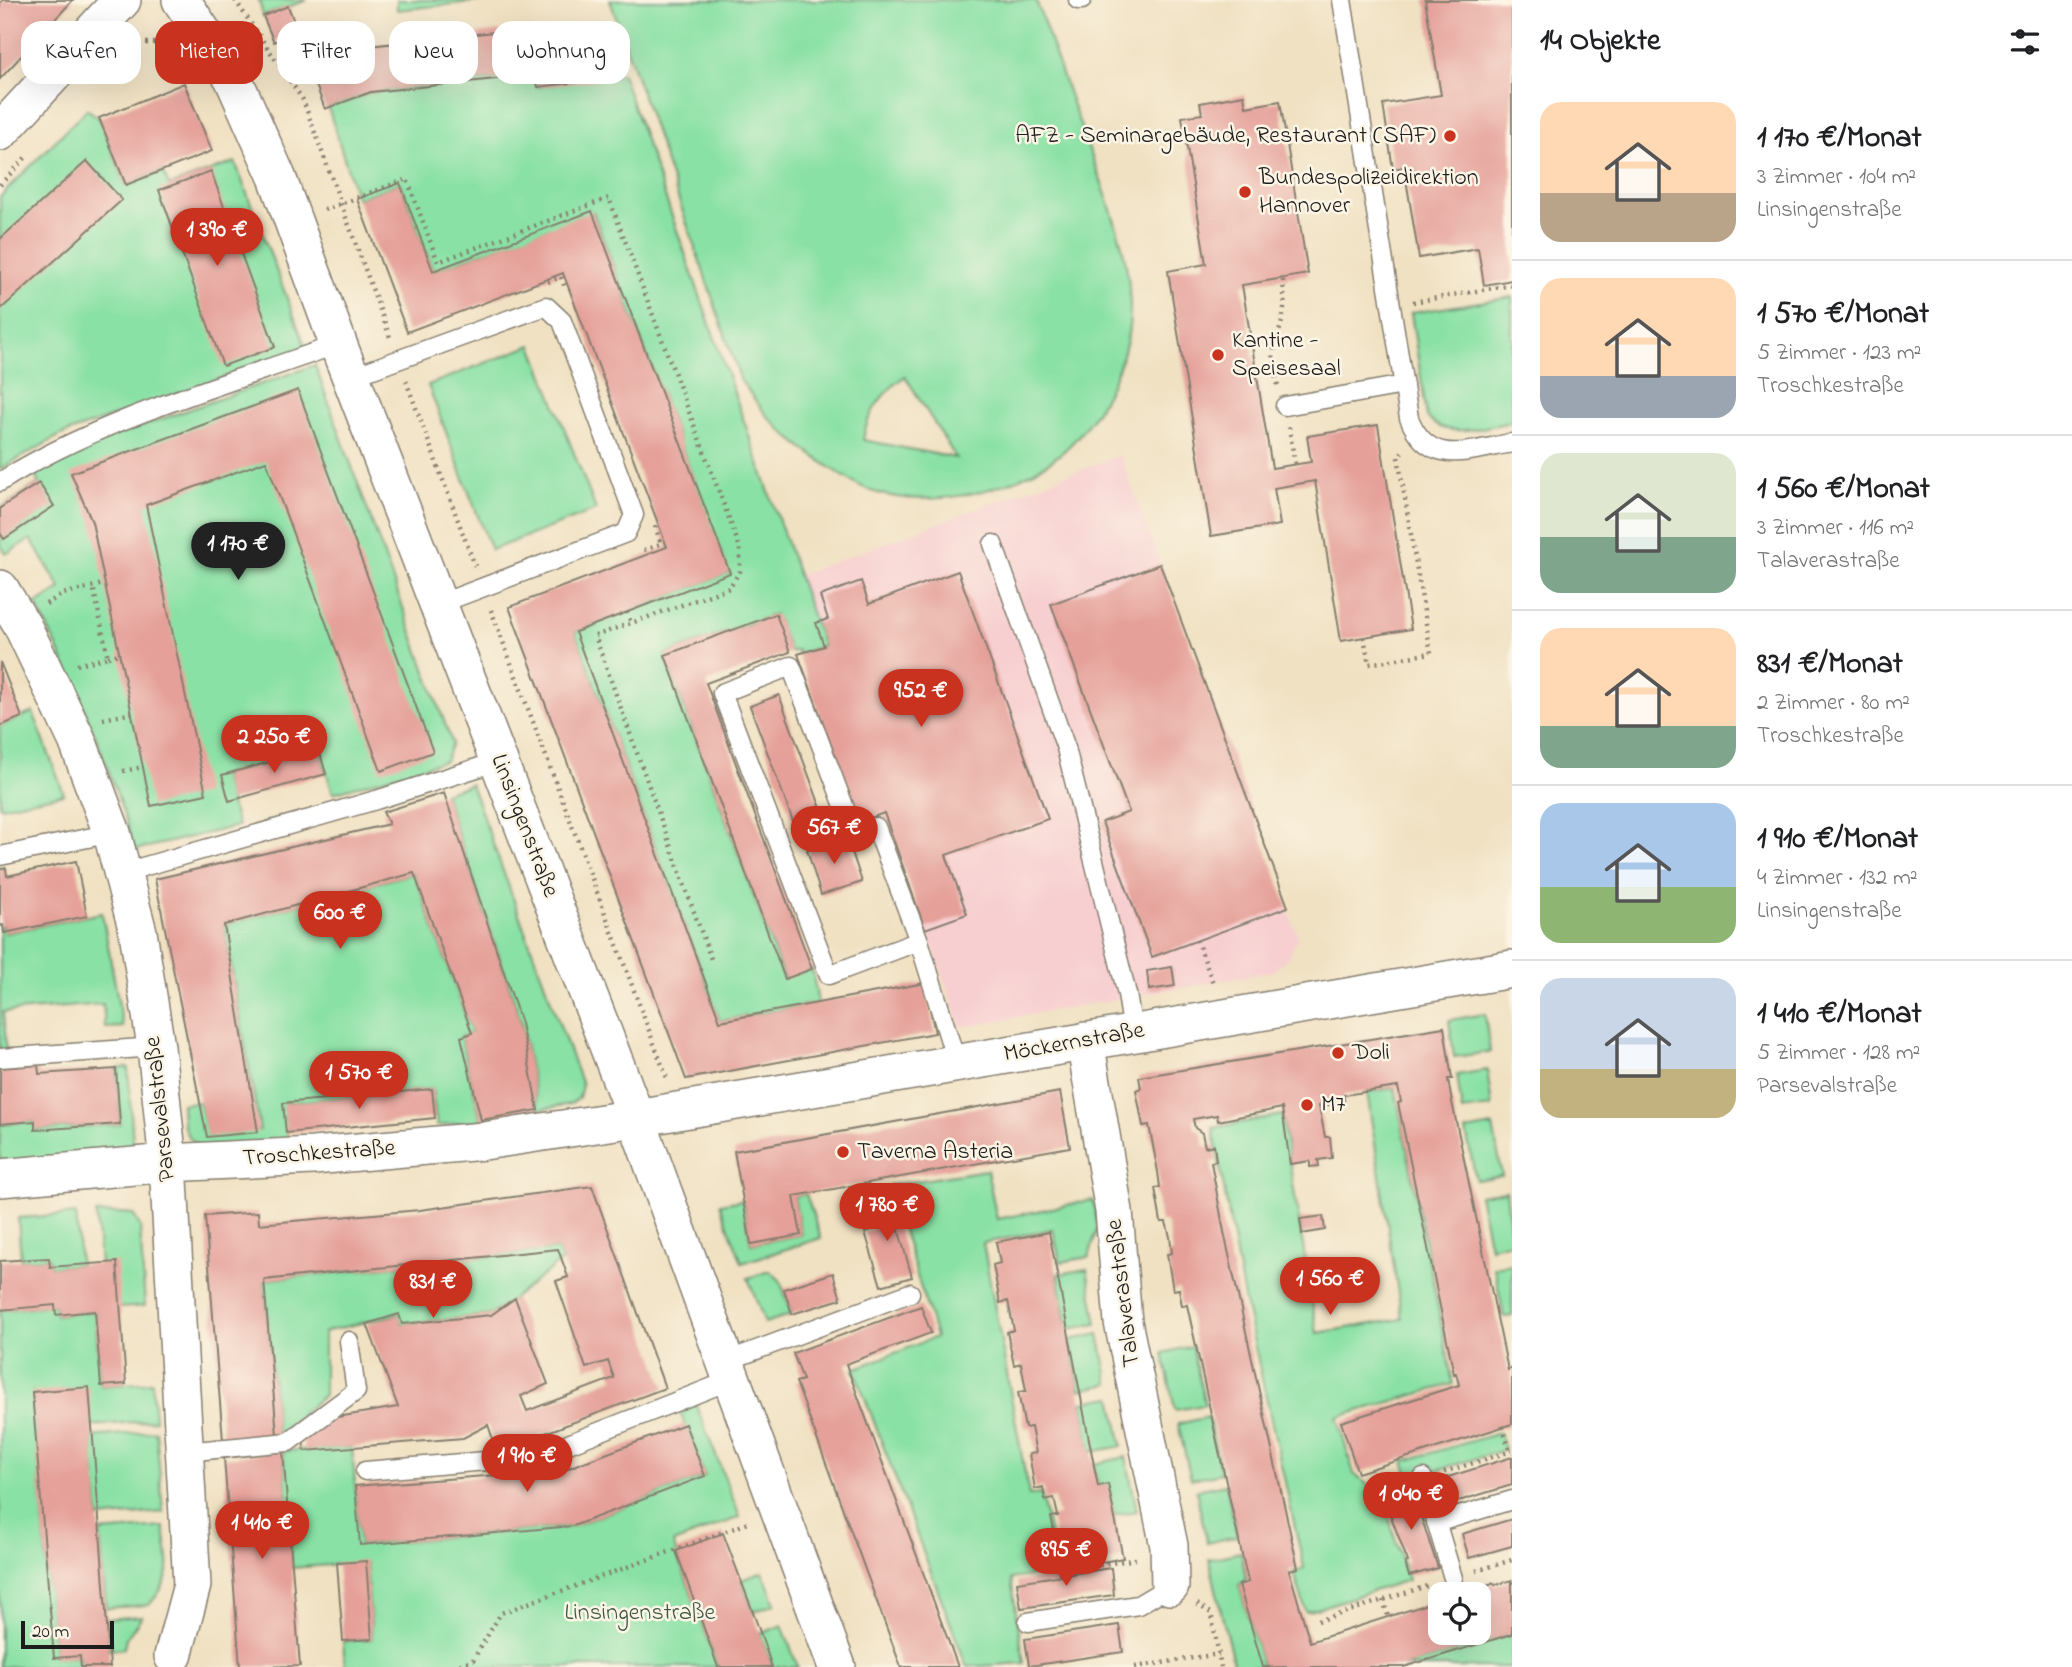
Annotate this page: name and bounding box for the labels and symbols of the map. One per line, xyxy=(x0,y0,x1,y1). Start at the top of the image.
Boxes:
place label: AFZ - Seminargebäude, Restaurant (SAF) xyxy=(1015,119,1436,154)
marker: AFZ - Seminargebäude, Restaurant (SAF) xyxy=(1442,128,1458,144)
place label: Bundespolizeidirektion Hannover xyxy=(1258,161,1479,224)
marker: Bundespolizeidirektion Hannover xyxy=(1237,184,1253,200)
pin: 1 390 € xyxy=(152,208,282,268)
place label: Kantine - Speisesaal xyxy=(1232,324,1341,387)
marker: Kantine - Speisesaal xyxy=(1210,347,1226,363)
pin: 1 170 € xyxy=(173,522,303,582)
pin: 952 € xyxy=(872,670,970,729)
pin: 2 250 € xyxy=(209,716,339,775)
street label: Linsingenstraße xyxy=(481,749,567,903)
pin: 567 € xyxy=(785,806,883,866)
pin: 600 € xyxy=(291,892,389,951)
street label: Möckernstraße xyxy=(1001,1013,1147,1073)
street label: Parsevalstraße xyxy=(136,1034,186,1183)
place label: Doli xyxy=(1351,1036,1390,1071)
marker: Doli xyxy=(1330,1045,1346,1061)
pin: 1 570 € xyxy=(294,1052,424,1111)
place label: M7 xyxy=(1321,1088,1346,1123)
marker: M7 xyxy=(1299,1097,1315,1113)
street label: Troschkestraße xyxy=(241,1131,397,1177)
place label: Taverna Asteria xyxy=(857,1135,1013,1170)
marker: Taverna Asteria xyxy=(835,1144,851,1160)
pin: 1 780 € xyxy=(822,1184,952,1243)
street label: Talaverastraße xyxy=(1098,1217,1150,1369)
pin: 1 560 € xyxy=(1265,1258,1395,1317)
pin: 831 € xyxy=(384,1260,482,1320)
pin: 1 910 € xyxy=(462,1434,592,1494)
pin: 1 040 € xyxy=(1346,1472,1476,1532)
pin: 1 410 € xyxy=(197,1502,327,1561)
pin: 895 € xyxy=(1017,1528,1115,1588)
park label: Linsingenstraße xyxy=(565,1596,716,1631)
scale bar xyxy=(21,1618,114,1650)

